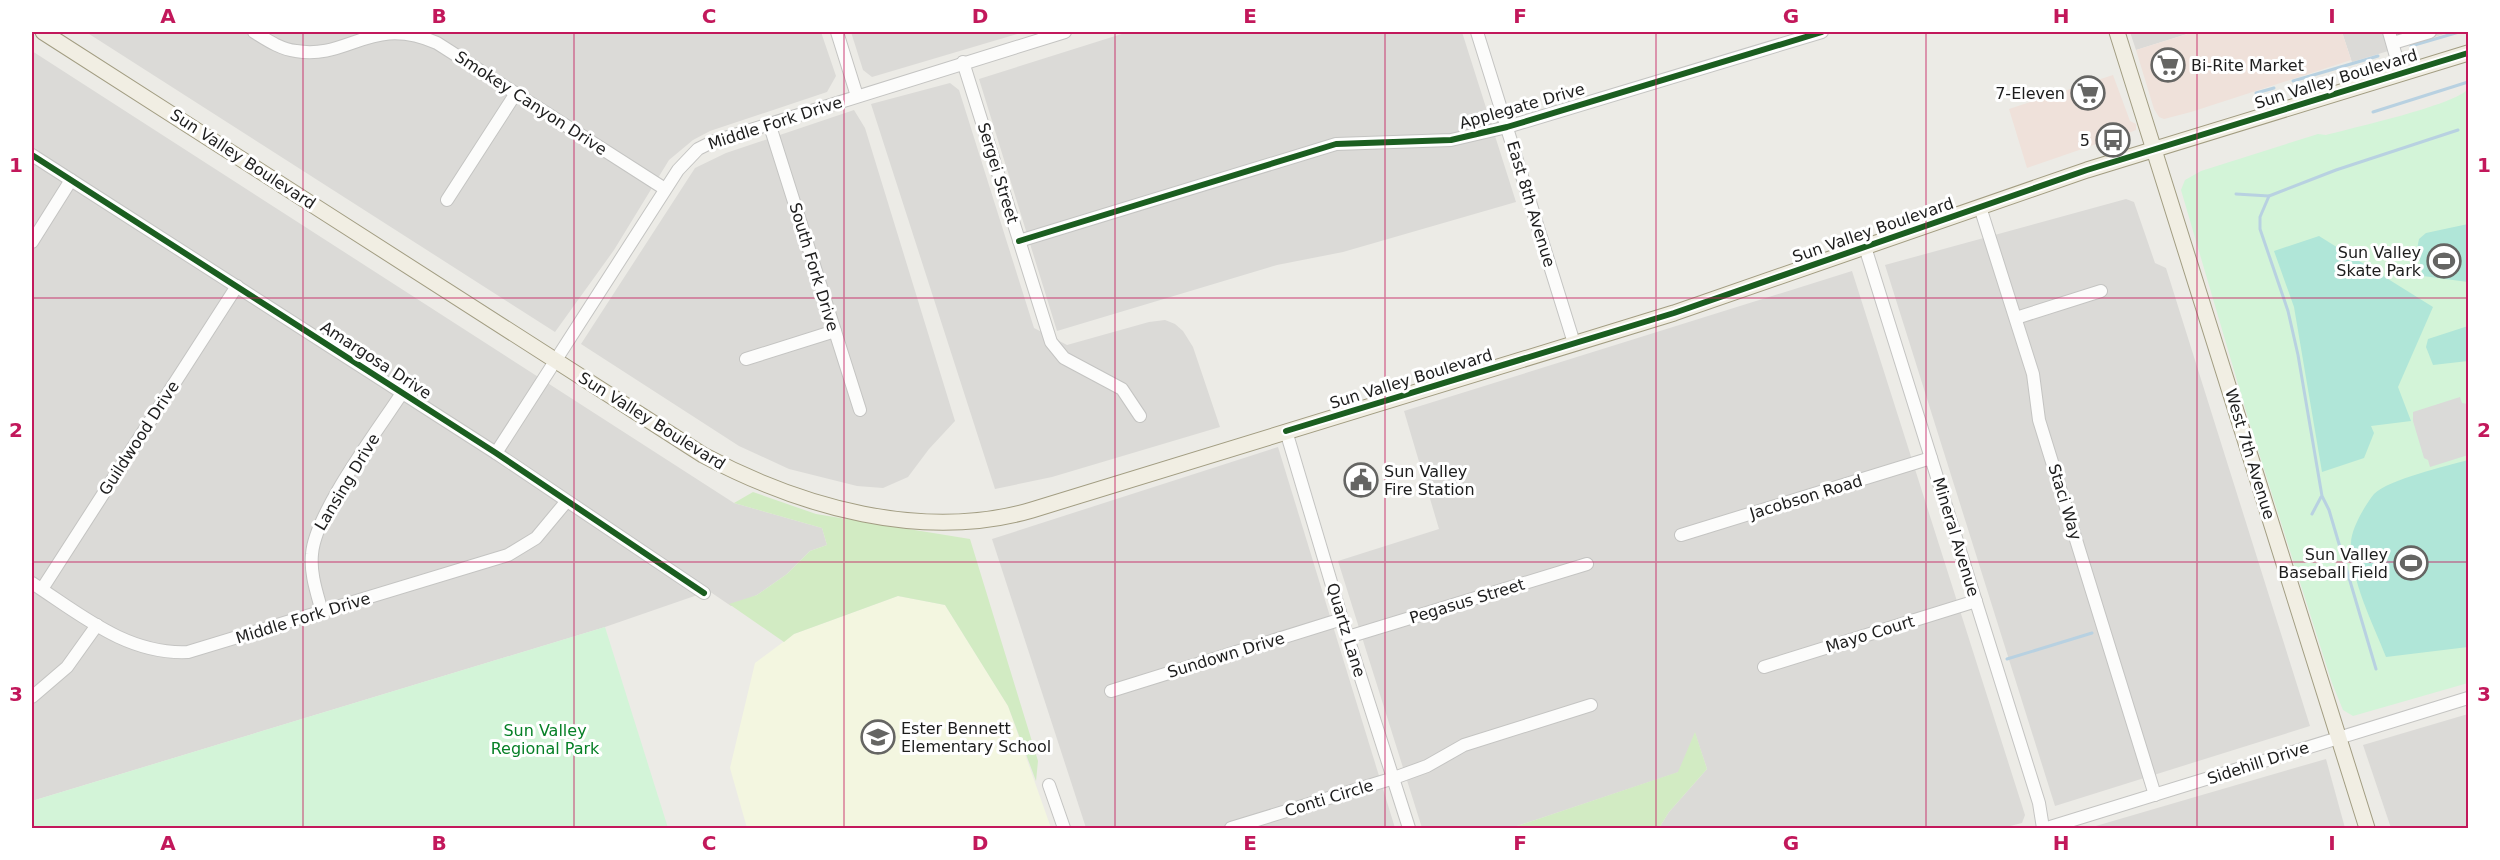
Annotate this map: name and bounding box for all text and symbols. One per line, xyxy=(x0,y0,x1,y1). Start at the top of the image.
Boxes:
text: A xyxy=(160,4,176,28)
text: B xyxy=(431,4,447,28)
text: C xyxy=(702,4,716,28)
text: D xyxy=(972,4,988,28)
text: E xyxy=(1243,4,1257,28)
text: F xyxy=(1513,4,1527,28)
text: G xyxy=(1783,4,1799,28)
text: H xyxy=(2053,4,2069,28)
text: I xyxy=(2328,4,2336,28)
street label: Sun Valley Boulevard xyxy=(2252,45,2420,113)
street label: Smokey Canyon Drive xyxy=(452,47,610,159)
supermarket icon: Bi-Rite Market xyxy=(2150,47,2186,83)
place label: Bi-Rite Market xyxy=(2191,56,2304,75)
supermarket icon: 7-Eleven xyxy=(2070,75,2106,111)
street label: Applegate Drive xyxy=(1457,79,1587,133)
place label: 7-Eleven xyxy=(1995,84,2065,103)
street label: Middle Fork Drive xyxy=(706,92,844,154)
street label: Sun Valley Boulevard xyxy=(167,105,319,213)
street label: Sergei Street xyxy=(974,120,1022,226)
bus stop icon: 5 xyxy=(2095,122,2131,158)
place label: 5 xyxy=(2080,131,2090,150)
street label: East 8th Avenue xyxy=(1503,139,1559,269)
text: 1 xyxy=(9,153,23,177)
text: 1 xyxy=(2477,153,2491,177)
street label: Sun Valley Boulevard xyxy=(1790,193,1956,267)
street label: South Fork Drive xyxy=(785,200,843,334)
place label: Sun Valley Skate Park xyxy=(2336,243,2422,280)
sports icon: Sun Valley Skate Park xyxy=(2426,243,2462,279)
street label: Amargosa Drive xyxy=(317,317,435,403)
street label: Sun Valley Boulevard xyxy=(1327,345,1495,413)
street label: Sun Valley Boulevard xyxy=(575,368,729,474)
street label: Guildwood Drive xyxy=(95,377,183,499)
street label: West 7th Avenue xyxy=(2221,386,2279,522)
text: 2 xyxy=(9,418,23,442)
text: 2 xyxy=(2477,418,2491,442)
street label: Lansing Drive xyxy=(311,430,383,534)
public building icon: Sun Valley Fire Station xyxy=(1343,462,1379,498)
place label: Sun Valley Fire Station xyxy=(1384,462,1475,499)
street label: Staci Way xyxy=(2044,462,2086,542)
street label: Jacobson Road xyxy=(1746,471,1865,523)
street label: Mineral Avenue xyxy=(1929,475,1983,599)
place label: Sun Valley Baseball Field xyxy=(2278,545,2388,582)
sports icon: Sun Valley Baseball Field xyxy=(2393,545,2429,581)
street label: Pegasus Street xyxy=(1407,574,1527,628)
street label: Quartz Lane xyxy=(1323,581,1369,679)
street label: Middle Fork Drive xyxy=(233,588,373,648)
street label: Mayo Court xyxy=(1823,611,1917,657)
street label: Sundown Drive xyxy=(1165,628,1287,682)
text: 3 xyxy=(9,682,23,706)
text: 3 xyxy=(2477,682,2491,706)
school or university icon: Ester Bennett Elementary School xyxy=(860,719,896,755)
place label: Ester Bennett Elementary School xyxy=(901,719,1051,756)
park label: Sun Valley Regional Park xyxy=(491,721,600,758)
street label: Sidehill Drive xyxy=(2205,738,2311,788)
street label: Conti Circle xyxy=(1282,775,1376,821)
text: A xyxy=(160,831,176,855)
text: B xyxy=(431,831,447,855)
text: C xyxy=(702,831,716,855)
text: D xyxy=(972,831,988,855)
text: E xyxy=(1243,831,1257,855)
text: F xyxy=(1513,831,1527,855)
text: G xyxy=(1783,831,1799,855)
text: H xyxy=(2053,831,2069,855)
text: I xyxy=(2328,831,2336,855)

